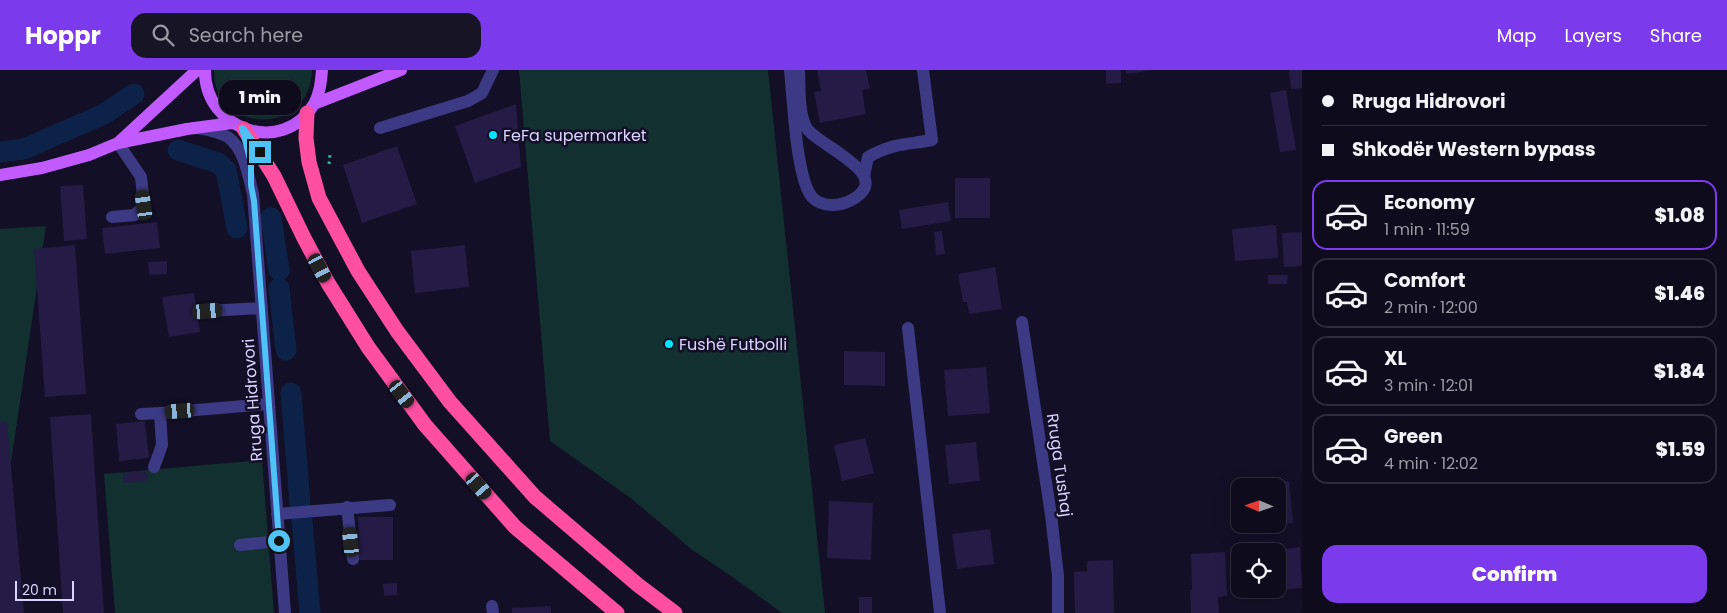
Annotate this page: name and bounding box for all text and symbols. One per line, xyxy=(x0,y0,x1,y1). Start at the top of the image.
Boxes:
search box xyxy=(131,13,481,58)
text: Hoppr xyxy=(25,19,101,52)
icon: search xyxy=(149,21,177,49)
text: Search here xyxy=(189,22,303,49)
text: Map xyxy=(1497,23,1537,48)
text: Layers xyxy=(1565,23,1622,48)
text: Share xyxy=(1650,23,1702,48)
callout: 1 min xyxy=(219,79,301,114)
text: 1 min xyxy=(239,86,281,109)
text: Rruga Hidrovori xyxy=(1352,88,1506,115)
place label: FeFa supermarket xyxy=(503,124,647,147)
marker: FeFa supermarket xyxy=(487,129,499,141)
text: Shkodër Western bypass xyxy=(1352,136,1596,163)
route end xyxy=(249,141,271,163)
car xyxy=(134,189,153,221)
text: Economy xyxy=(1384,189,1475,216)
icon: car xyxy=(1324,193,1369,238)
text: $1.08 xyxy=(1654,202,1705,229)
text: 1 min · 11:59 xyxy=(1384,218,1470,241)
car xyxy=(306,251,333,285)
text: Comfort xyxy=(1384,267,1466,294)
icon: car xyxy=(1324,271,1369,316)
text: $1.46 xyxy=(1654,280,1705,307)
text: 2 min · 12:00 xyxy=(1384,296,1478,319)
car xyxy=(192,302,223,320)
place label: Fushë Futbolli xyxy=(679,333,787,356)
street label: Rruga Hidrovori xyxy=(237,338,268,462)
marker: Fushë Futbolli xyxy=(663,338,675,350)
text: XL xyxy=(1384,345,1407,372)
icon: car xyxy=(1324,349,1369,394)
text: $1.84 xyxy=(1654,358,1705,385)
text: 3 min · 12:01 xyxy=(1384,374,1473,397)
car xyxy=(386,378,417,410)
car xyxy=(164,402,195,420)
street label: Rruga Tushaj xyxy=(1041,412,1078,518)
text: Green xyxy=(1384,423,1443,450)
icon: car xyxy=(1324,427,1369,472)
text: $1.59 xyxy=(1655,436,1705,463)
text: 4 min · 12:02 xyxy=(1384,452,1478,475)
car xyxy=(463,470,494,502)
north arrow xyxy=(1231,478,1286,532)
map controls xyxy=(1231,478,1286,598)
car xyxy=(341,526,360,558)
route start xyxy=(268,530,290,552)
button: locate xyxy=(1231,543,1286,598)
button: Confirm xyxy=(1322,545,1707,603)
scale bar xyxy=(15,578,74,601)
text: 20 m xyxy=(22,580,57,600)

